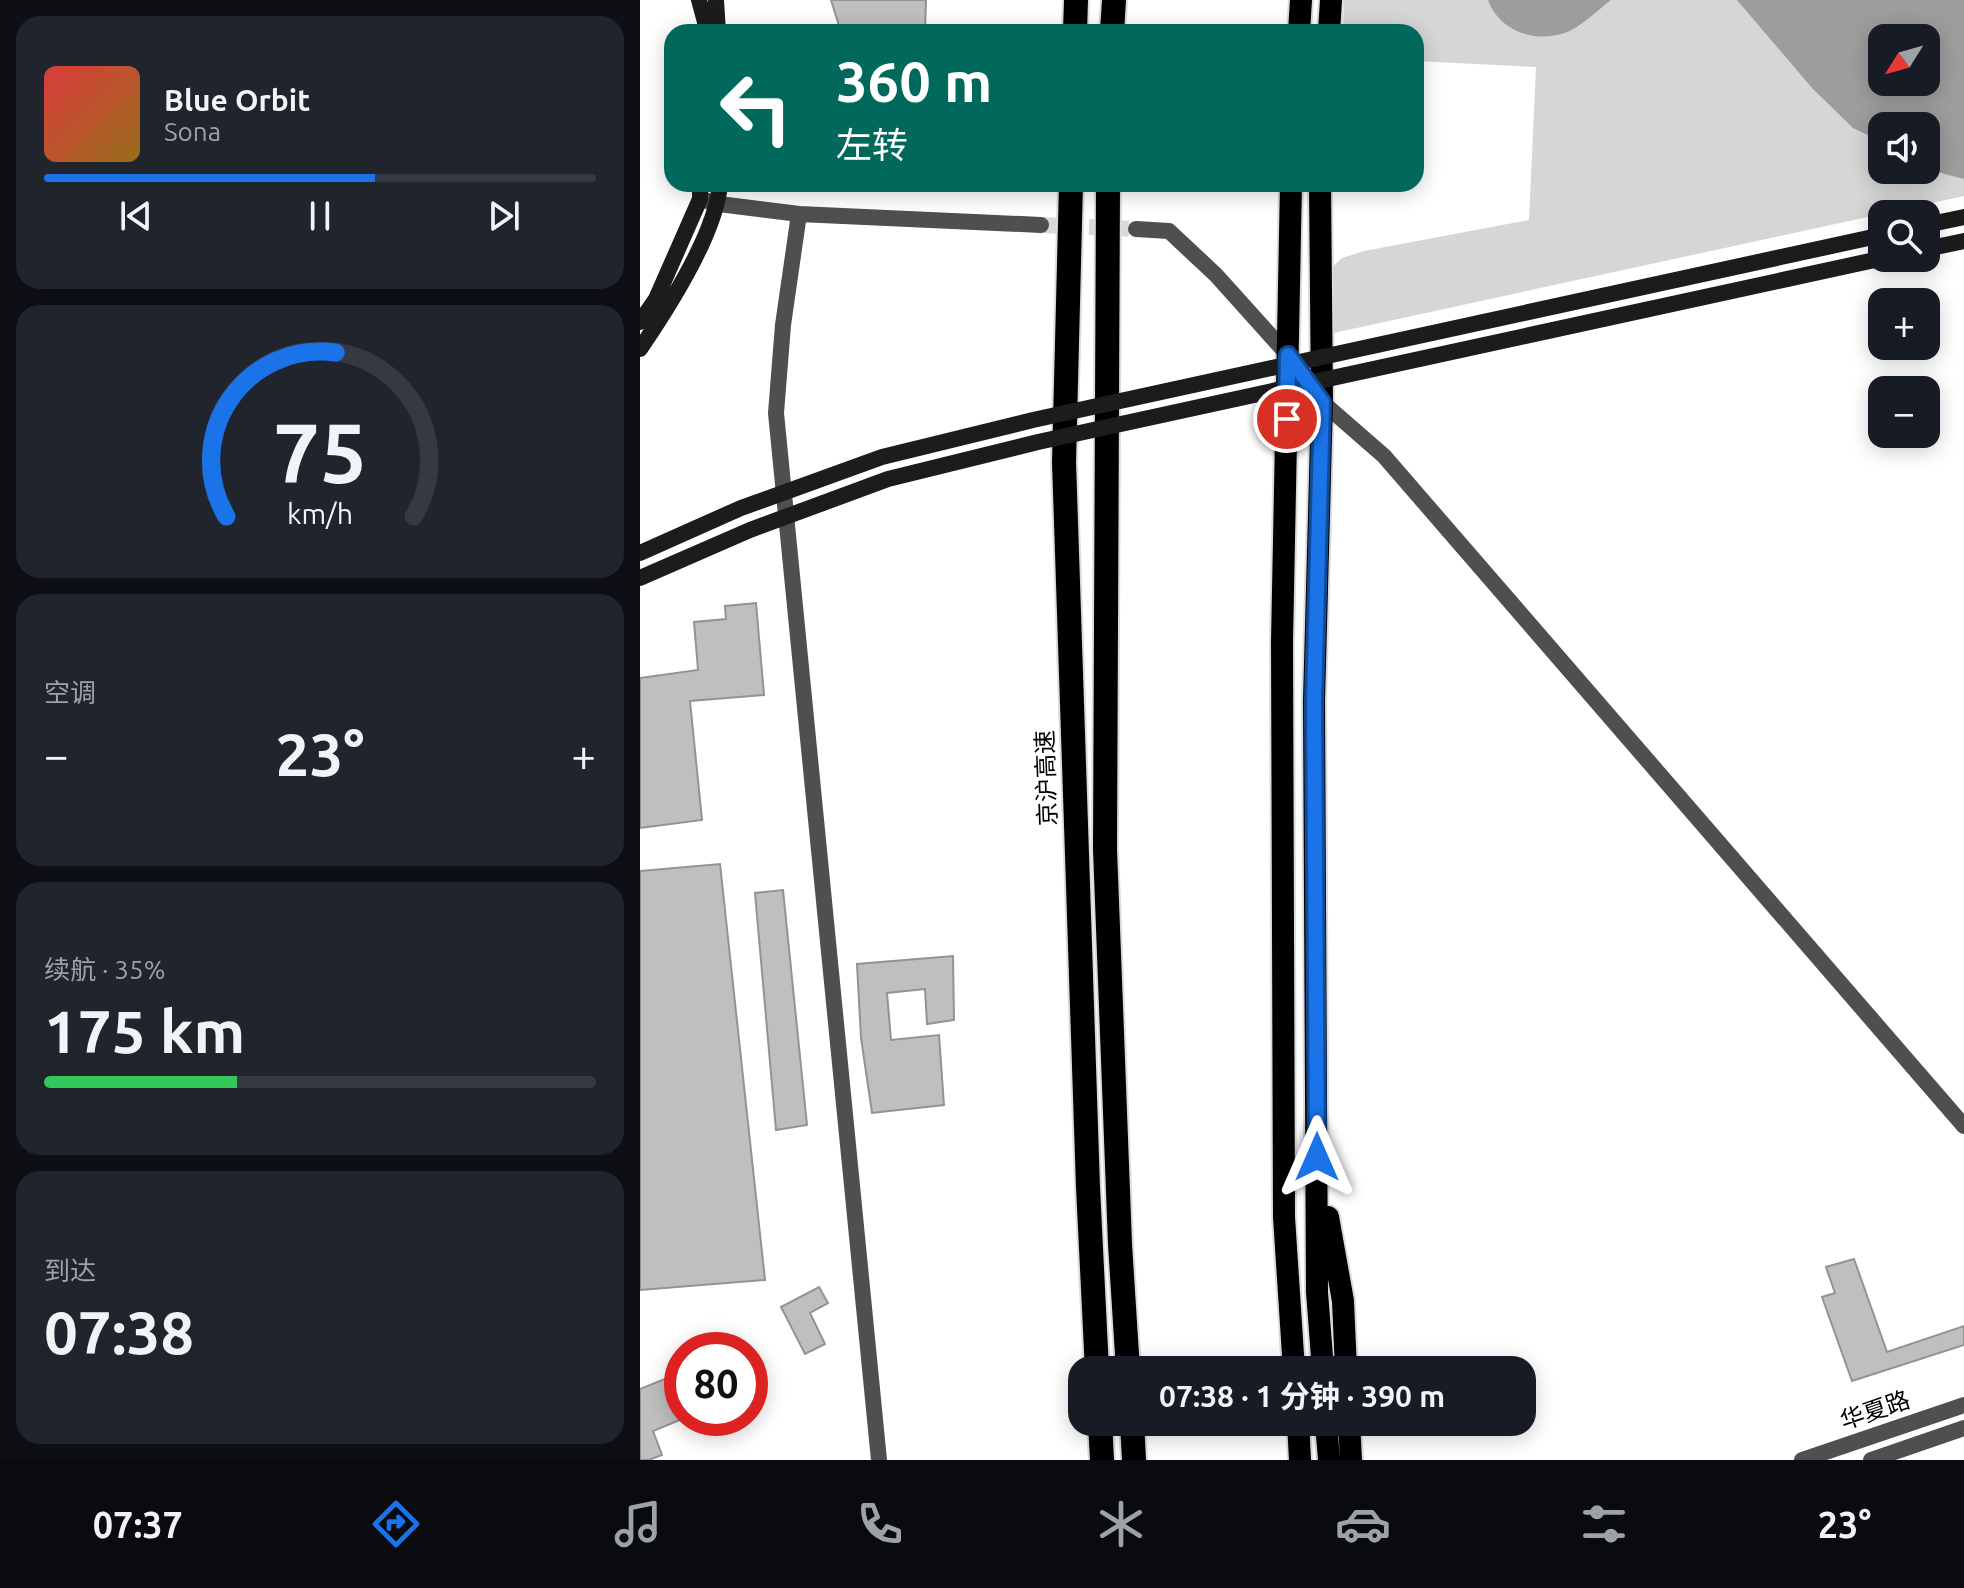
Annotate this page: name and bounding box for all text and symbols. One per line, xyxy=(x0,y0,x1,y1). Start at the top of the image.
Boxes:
north arrow xyxy=(1868,24,1940,96)
map controls xyxy=(1868,24,1940,448)
text: 360 m xyxy=(836,50,992,113)
icon: left xyxy=(704,56,808,160)
text: Blue Orbit xyxy=(164,83,310,117)
button: sound xyxy=(1868,112,1940,184)
text: Sona xyxy=(164,117,221,146)
text: 左转 xyxy=(836,124,908,165)
icon: previous xyxy=(114,194,158,238)
icon: pause xyxy=(298,194,342,238)
icon: next xyxy=(482,194,526,238)
button: search xyxy=(1868,200,1940,272)
button: + xyxy=(1868,288,1940,360)
button: − xyxy=(1868,376,1940,448)
pin xyxy=(1253,385,1321,453)
icon: arrive xyxy=(1265,397,1309,441)
text: 75 xyxy=(273,405,367,499)
text: km/h xyxy=(287,497,353,529)
text: 空调 xyxy=(44,678,96,707)
text: 23° xyxy=(276,720,364,787)
text: − xyxy=(44,730,69,779)
text: + xyxy=(571,730,596,779)
street label: 京沪高速 xyxy=(1031,730,1061,826)
text: 续航 · 35% xyxy=(44,955,166,984)
text: 175 km xyxy=(44,997,245,1064)
position arrow xyxy=(1275,1115,1359,1199)
text: 到达 xyxy=(44,1256,96,1285)
text: 07:38 xyxy=(44,1298,194,1365)
speed limit sign: 80 xyxy=(664,1332,768,1436)
text: 07:38 · 1 分钟 · 390 m xyxy=(1159,1379,1445,1413)
street label: 华夏路 xyxy=(1837,1386,1913,1434)
icon: directions xyxy=(368,1496,424,1552)
icon: music xyxy=(610,1496,666,1552)
icon: phone xyxy=(852,1496,908,1552)
icon: climate xyxy=(1093,1496,1149,1552)
icon: car xyxy=(1335,1496,1391,1552)
icon: filters xyxy=(1576,1496,1632,1552)
text: 07:37 xyxy=(93,1504,183,1545)
text: 23° xyxy=(1818,1504,1871,1545)

